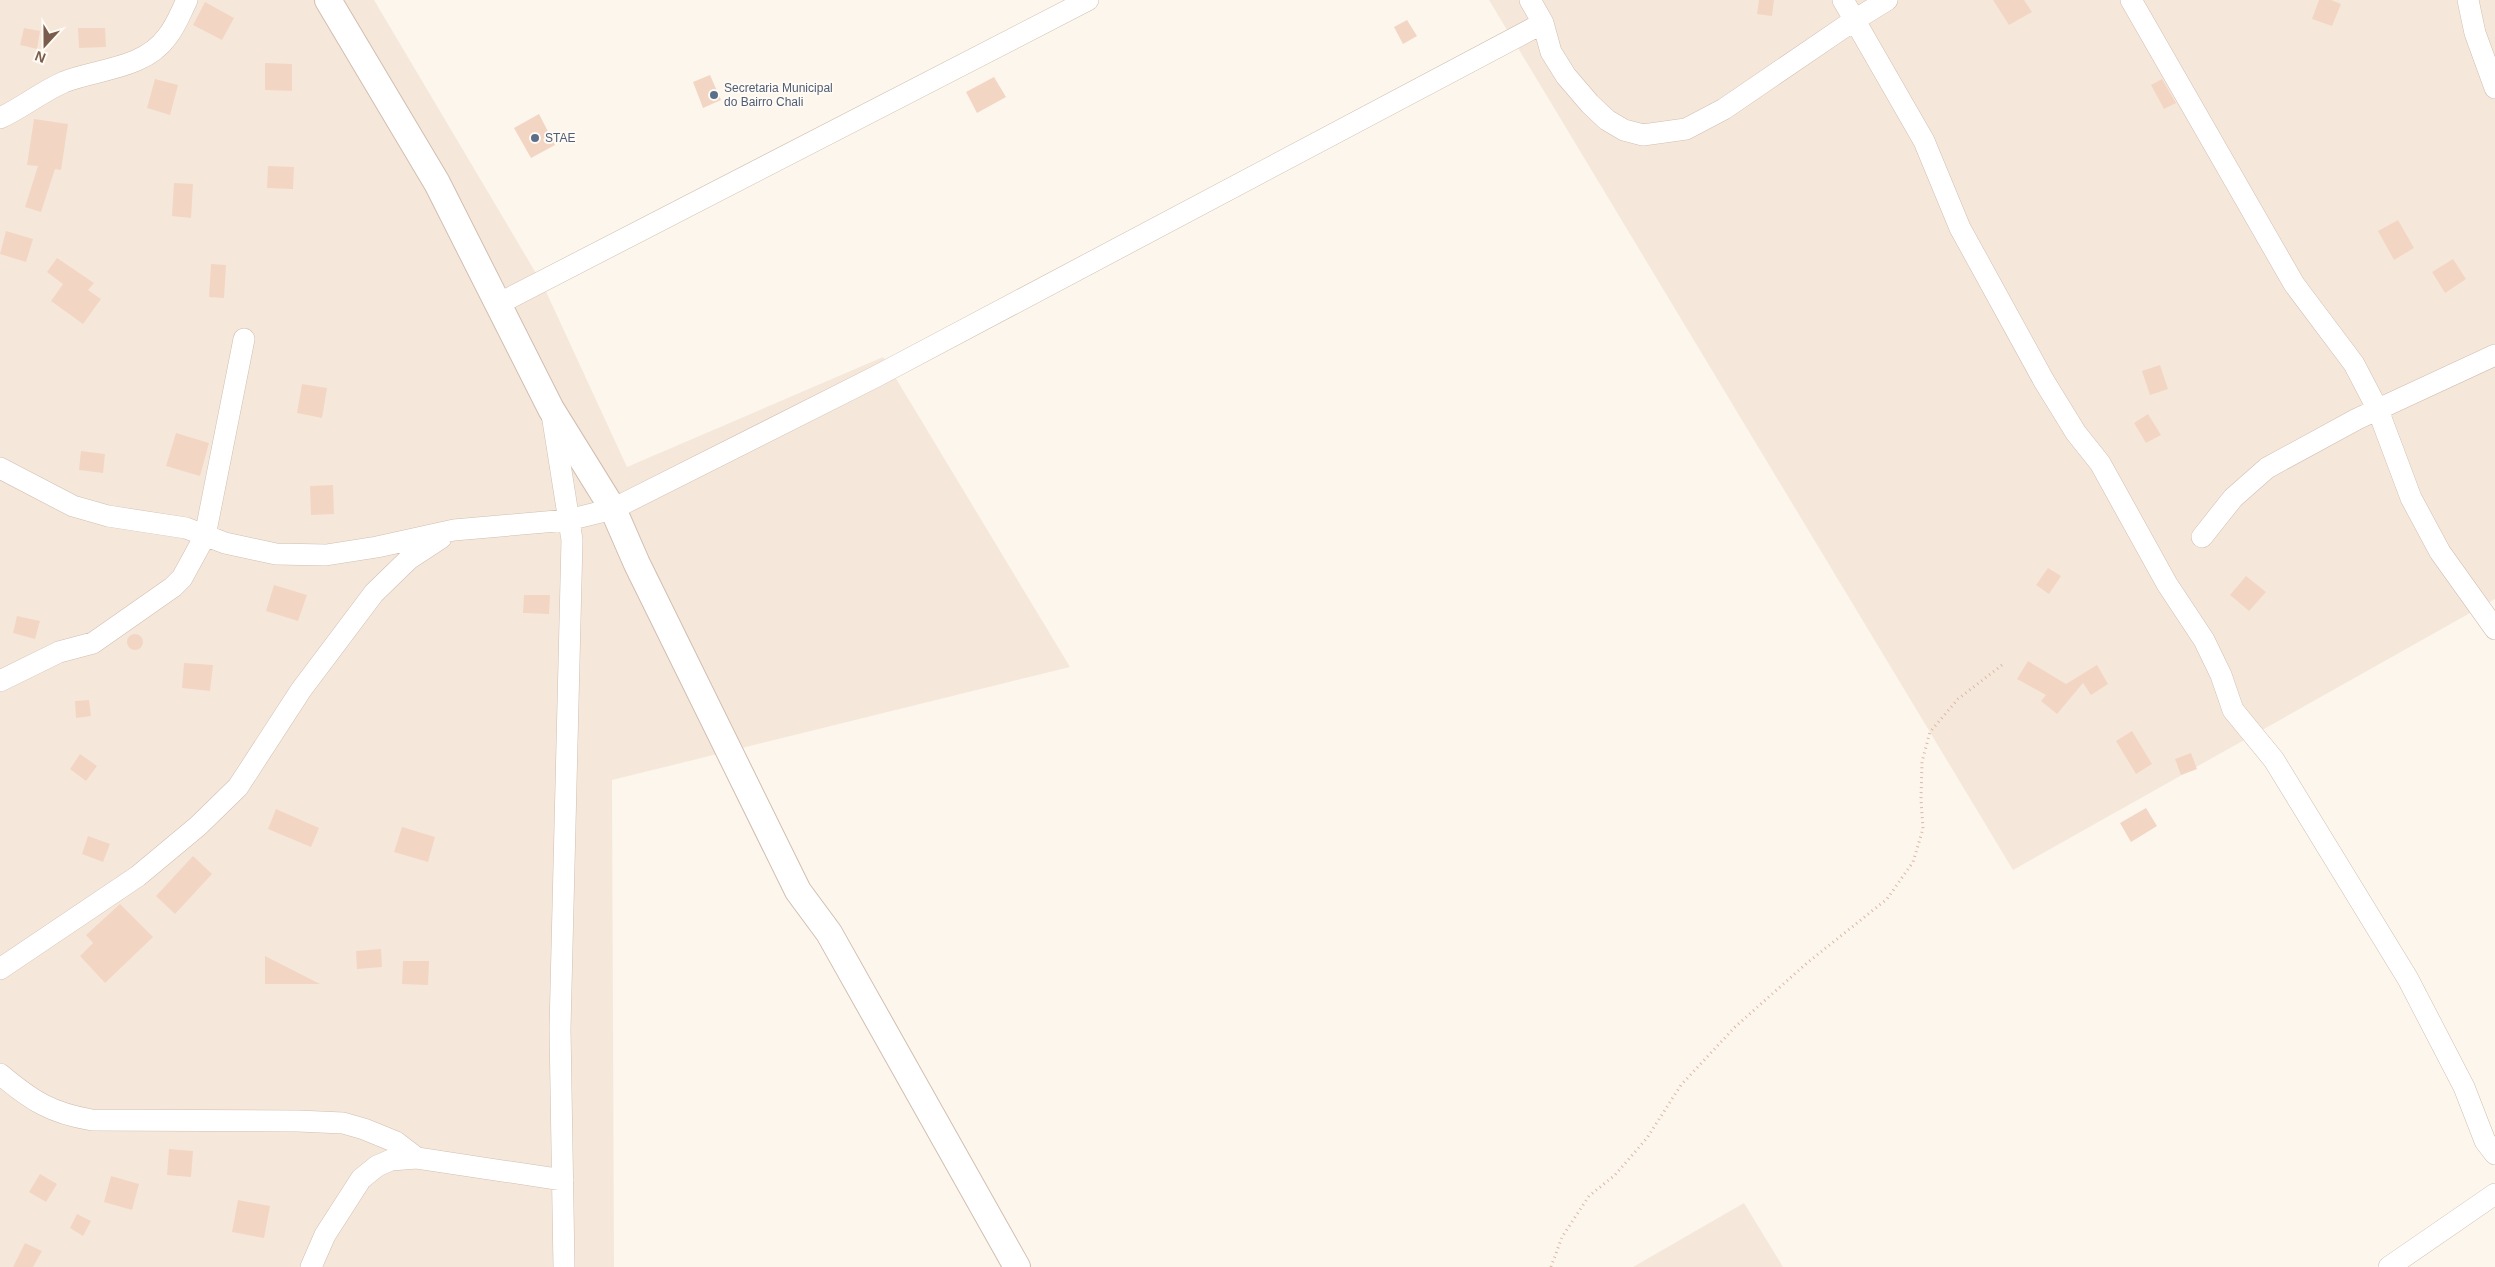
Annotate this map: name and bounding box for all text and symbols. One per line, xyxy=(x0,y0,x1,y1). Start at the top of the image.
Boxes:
north arrow xyxy=(20,20,70,70)
text: N xyxy=(33,48,48,66)
place label: Secretaria Municipal do Bairro Chali xyxy=(724,81,833,109)
marker: Secretaria Municipal do Bairro Chali xyxy=(708,89,720,101)
place label: STAE xyxy=(545,131,575,145)
marker: STAE xyxy=(529,132,541,144)

